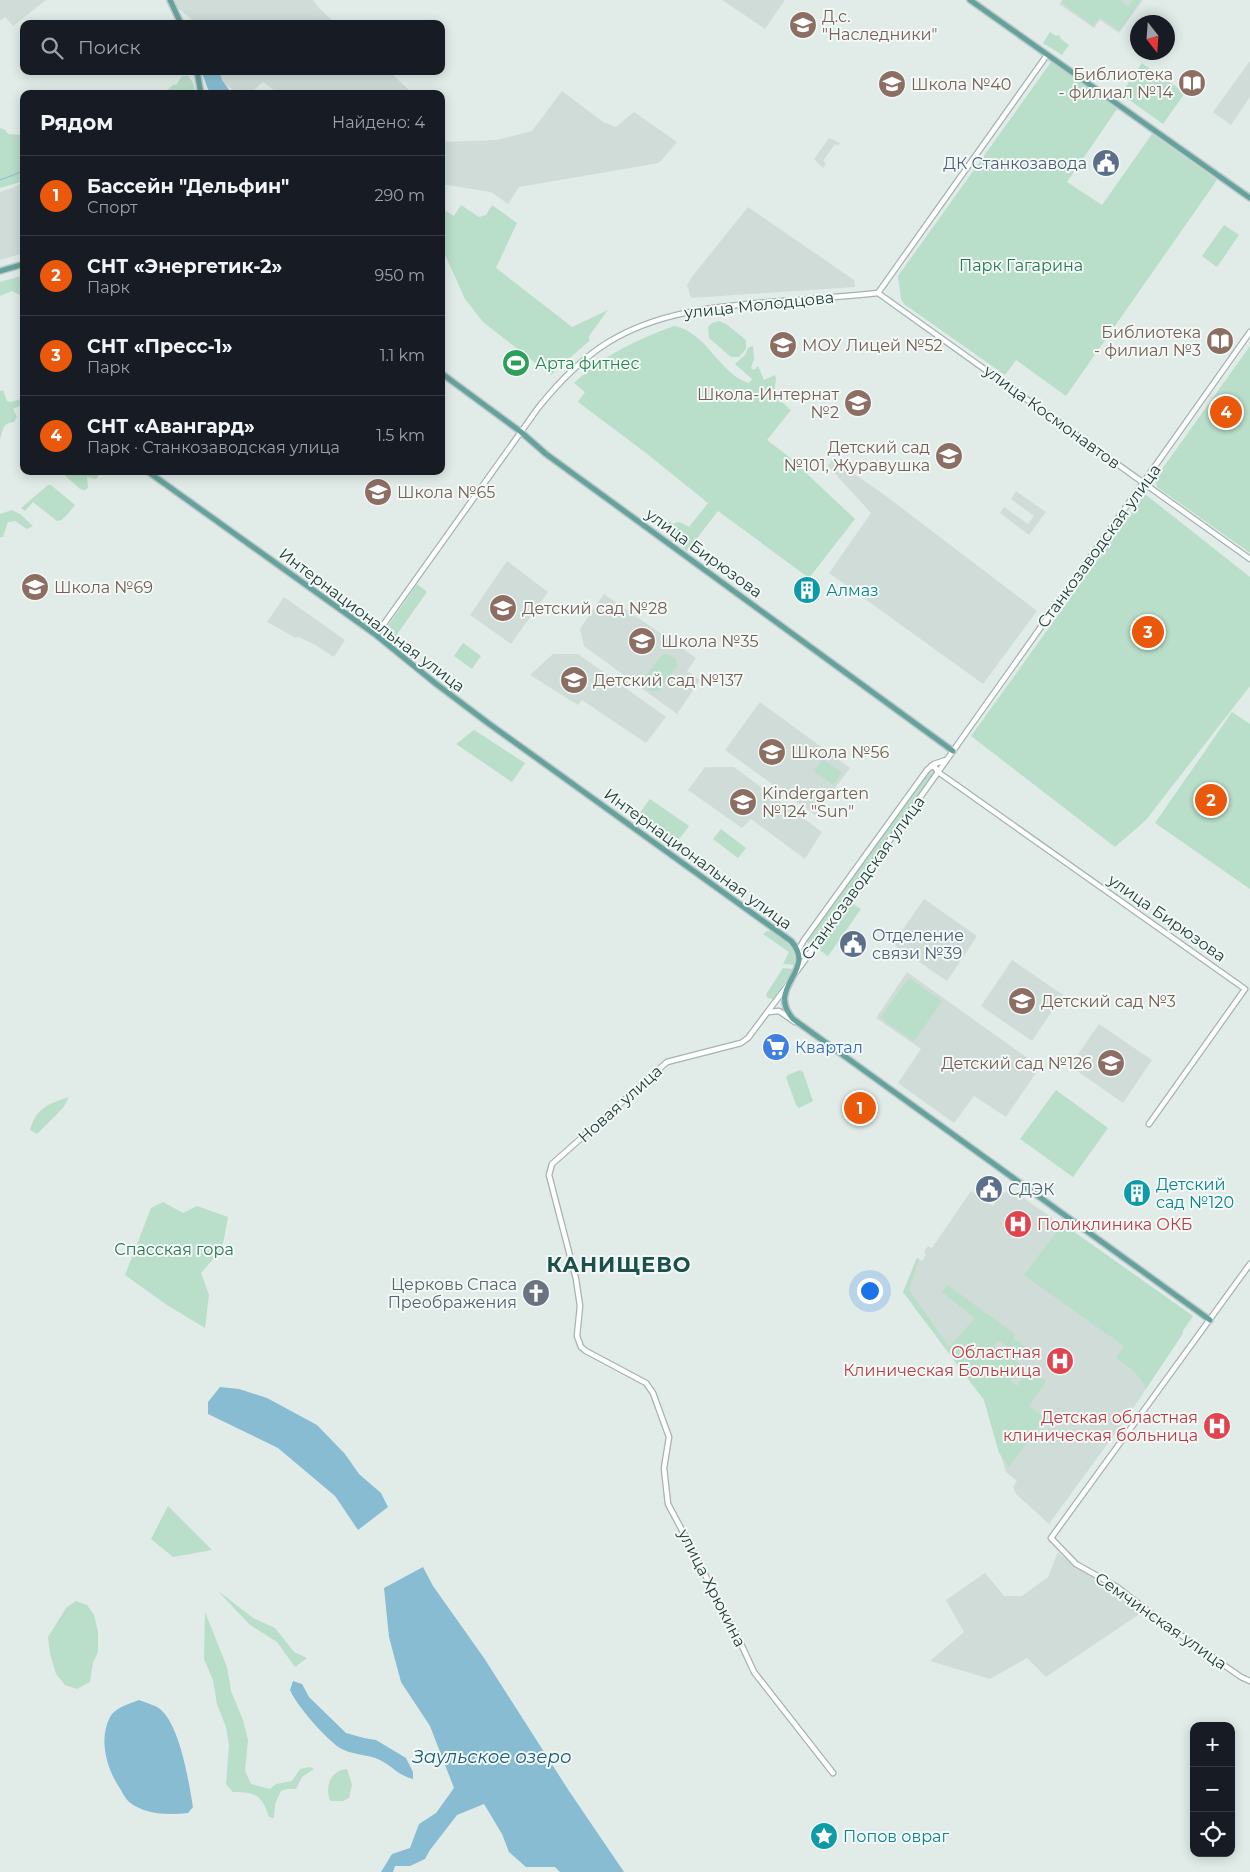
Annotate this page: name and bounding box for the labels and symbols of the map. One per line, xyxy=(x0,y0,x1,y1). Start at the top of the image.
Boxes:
place label: Д.с. "Наследники" xyxy=(822,7,937,44)
school or university icon: Д.с. "Наследники" xyxy=(788,10,818,40)
north arrow xyxy=(1130,15,1175,60)
place label: Библиотека - филиал №14 xyxy=(1058,65,1173,102)
library icon: Библиотека - филиал №14 xyxy=(1177,68,1207,98)
school or university icon: Школа №40 xyxy=(877,69,907,99)
place label: Школа №40 xyxy=(911,75,1011,94)
public building icon: ДК Станкозавода xyxy=(1091,148,1121,178)
place label: ДК Станкозавода xyxy=(943,154,1087,173)
park label: Парк Гагарина xyxy=(959,256,1083,275)
street label: улица Молодцова xyxy=(682,288,835,322)
place label: Библиотека - филиал №3 xyxy=(1094,323,1201,360)
library icon: Библиотека - филиал №3 xyxy=(1205,326,1235,356)
school or university icon: МОУ Лицей №52 xyxy=(768,330,798,360)
place label: МОУ Лицей №52 xyxy=(802,336,943,355)
sports icon: Арта фитнес xyxy=(501,348,531,378)
place label: Арта фитнес xyxy=(535,354,639,373)
street label: улица Космонавтов xyxy=(979,361,1124,473)
place label: Школа-Интернат №2 xyxy=(697,385,839,422)
school or university icon: Школа-Интернат №2 xyxy=(843,388,873,418)
pin: 4 xyxy=(1210,393,1242,431)
place label: Детский сад №101, Журавушка xyxy=(784,438,930,475)
school or university icon: Детский сад №101, Журавушка xyxy=(934,441,964,471)
street label: Станкозаводская улица xyxy=(1033,460,1165,632)
school or university icon: Школа №65 xyxy=(363,477,393,507)
place label: Школа №65 xyxy=(397,483,495,502)
street label: улица Бирюзова xyxy=(641,504,766,602)
street label: Интернациональная улица xyxy=(275,544,469,696)
school or university icon: Школа №69 xyxy=(20,572,50,602)
building icon: Алмаз xyxy=(792,575,822,605)
place label: Школа №69 xyxy=(54,578,153,597)
place label: Алмаз xyxy=(826,581,879,600)
school or university icon: Детский сад №28 xyxy=(488,593,518,623)
place label: Детский сад №28 xyxy=(522,599,667,618)
pin: 3 xyxy=(1132,613,1164,651)
school or university icon: Школа №35 xyxy=(627,626,657,656)
place label: Школа №35 xyxy=(661,632,758,651)
school or university icon: Детский сад №137 xyxy=(559,665,589,695)
place label: Детский сад №137 xyxy=(593,671,743,690)
school or university icon: Школа №56 xyxy=(757,737,787,767)
place label: Школа №56 xyxy=(791,743,890,762)
pin: 2 xyxy=(1195,781,1227,819)
street label: Интернациональная улица xyxy=(600,784,796,934)
place label: Kindergarten №124 "Sun" xyxy=(762,784,869,821)
school or university icon: Kindergarten №124 "Sun" xyxy=(728,787,758,817)
street label: Станкозаводская улица xyxy=(797,792,929,964)
street label: улица Бирюзова xyxy=(1104,870,1230,966)
place label: Отделение связи №39 xyxy=(872,926,964,963)
public building icon: Отделение связи №39 xyxy=(838,929,868,959)
school or university icon: Детский сад №3 xyxy=(1007,986,1037,1016)
place label: Детский сад №3 xyxy=(1041,992,1176,1011)
supermarket icon: Квартал xyxy=(761,1032,791,1062)
place label: Квартал xyxy=(795,1038,863,1057)
school or university icon: Детский сад №126 xyxy=(1096,1048,1126,1078)
place label: Детский сад №126 xyxy=(941,1054,1092,1073)
street label: Новая улица xyxy=(574,1061,666,1147)
pin: 1 xyxy=(844,1089,876,1127)
public building icon: СДЭК xyxy=(974,1174,1004,1204)
place label: Детский сад №120 xyxy=(1156,1175,1234,1212)
building icon: Детский сад №120 xyxy=(1122,1178,1152,1208)
place label: СДЭК xyxy=(1008,1180,1054,1199)
hospital icon: Поликлиника ОКБ xyxy=(1003,1209,1033,1239)
place label: Поликлиника ОКБ xyxy=(1037,1215,1192,1234)
park label: Спасская гора xyxy=(114,1240,234,1259)
district label: КАНИЩЕВО xyxy=(546,1252,692,1277)
place label: Церковь Спаса Преображения xyxy=(388,1275,517,1312)
church icon: Церковь Спаса Преображения xyxy=(521,1278,551,1308)
your location xyxy=(857,1278,883,1304)
place label: Областная Клиническая Больница xyxy=(843,1343,1041,1380)
hospital icon: Областная Клиническая Больница xyxy=(1045,1346,1075,1376)
place label: Детская областная клиническая больница xyxy=(1003,1408,1198,1445)
hospital icon: Детская областная клиническая больница xyxy=(1202,1411,1232,1441)
street label: улица Хрюкина xyxy=(674,1525,750,1650)
street label: Семчинская улица xyxy=(1092,1568,1230,1674)
water label: Заульское озеро xyxy=(412,1746,571,1768)
place icon: Попов овраг xyxy=(809,1821,839,1851)
place label: Попов овраг xyxy=(843,1827,949,1846)

